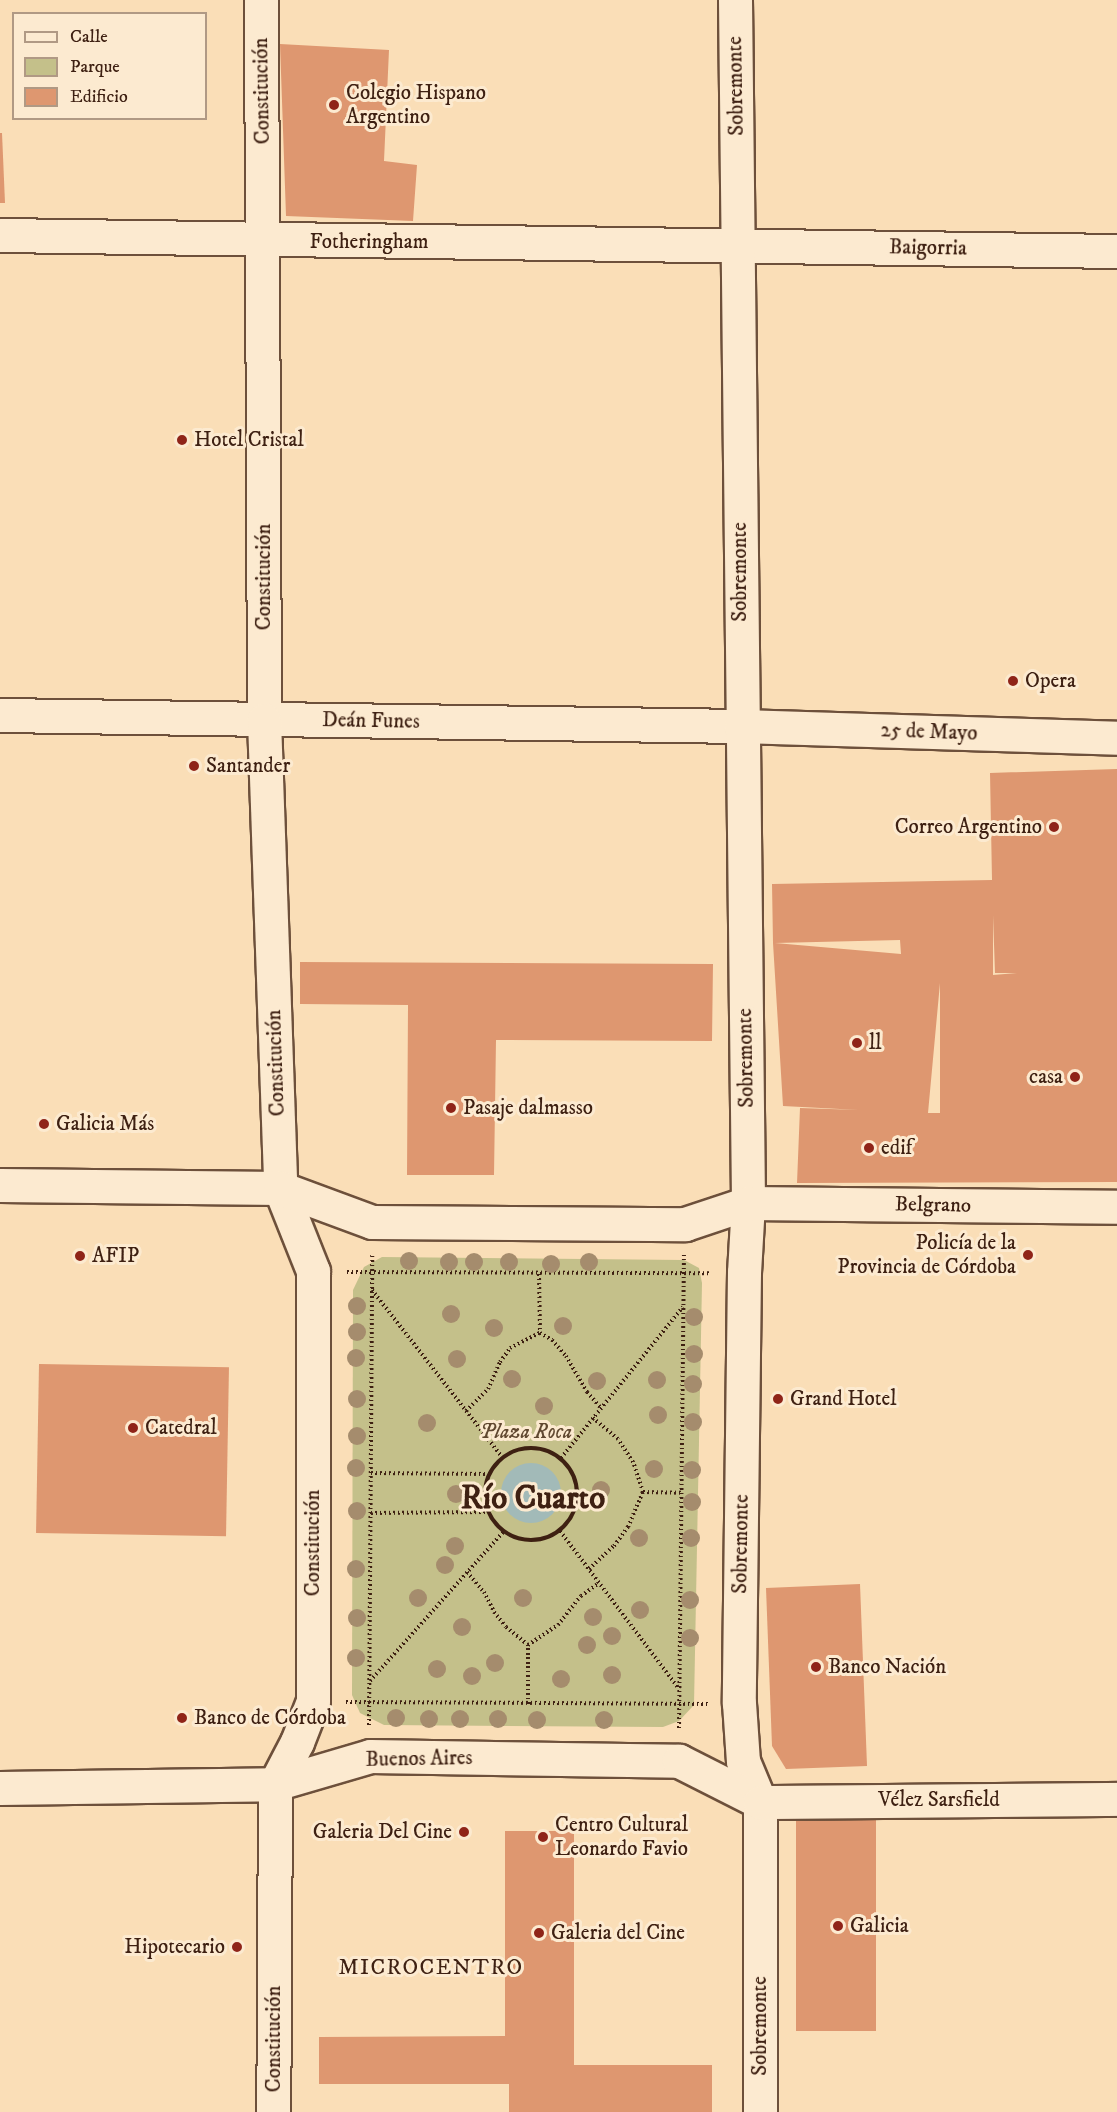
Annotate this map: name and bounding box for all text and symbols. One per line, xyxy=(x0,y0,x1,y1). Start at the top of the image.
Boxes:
legend xyxy=(12,12,207,120)
text: Calle xyxy=(70,26,108,48)
street label: Sobremonte xyxy=(723,36,749,136)
street label: Constitución xyxy=(248,37,276,145)
text: Parque xyxy=(70,56,120,78)
place label: Colegio Hispano Argentino xyxy=(346,80,486,130)
text: Edificio xyxy=(70,86,128,108)
marker: Colegio Hispano Argentino xyxy=(327,98,341,112)
street label: Fotheringham xyxy=(310,229,428,255)
street label: Baigorria xyxy=(889,235,967,261)
place label: Hotel Cristal xyxy=(194,427,304,453)
marker: Hotel Cristal xyxy=(175,433,189,447)
street label: Sobremonte xyxy=(727,522,753,622)
street label: Constitución xyxy=(251,524,277,630)
place label: Opera xyxy=(1025,668,1076,694)
marker: Opera xyxy=(1006,674,1020,688)
street label: Deán Funes xyxy=(322,708,420,734)
street label: 25 de Mayo xyxy=(880,718,978,746)
place label: Santander xyxy=(206,753,290,779)
marker: Santander xyxy=(187,759,201,773)
place label: Correo Argentino xyxy=(895,814,1042,840)
marker: Correo Argentino xyxy=(1047,820,1061,834)
street label: Sobremonte xyxy=(733,1008,759,1108)
street label: Constitución xyxy=(262,1009,290,1117)
place label: ll xyxy=(869,1030,882,1056)
marker: ll xyxy=(850,1036,864,1050)
place label: casa xyxy=(1029,1064,1063,1090)
marker: casa xyxy=(1068,1070,1082,1084)
place label: Pasaje dalmasso xyxy=(463,1095,593,1121)
marker: Pasaje dalmasso xyxy=(444,1101,458,1115)
place label: Galicia Más xyxy=(56,1111,154,1137)
marker: Galicia Más xyxy=(37,1117,51,1131)
place label: edif xyxy=(881,1135,912,1161)
marker: edif xyxy=(862,1141,876,1155)
street label: Belgrano xyxy=(895,1192,971,1218)
place label: Policía de la Provincia de Córdoba xyxy=(837,1230,1016,1280)
place label: AFIP xyxy=(92,1243,139,1269)
marker: Policía de la Provincia de Córdoba xyxy=(1021,1248,1035,1262)
marker: AFIP xyxy=(73,1249,87,1263)
place label: Grand Hotel xyxy=(790,1386,897,1412)
marker: Grand Hotel xyxy=(771,1392,785,1406)
place label: Catedral xyxy=(145,1415,217,1441)
park label: Plaza Roca xyxy=(480,1419,572,1445)
marker: Catedral xyxy=(126,1421,140,1435)
district label: Río Cuarto xyxy=(461,1479,605,1519)
street label: Constitución xyxy=(300,1490,326,1596)
street label: Sobremonte xyxy=(728,1494,754,1594)
place label: Banco Nación xyxy=(828,1654,946,1680)
marker: Banco Nación xyxy=(809,1660,823,1674)
place label: Banco de Córdoba xyxy=(194,1705,346,1731)
marker: Banco de Córdoba xyxy=(175,1711,189,1725)
street label: Buenos Aires xyxy=(365,1745,473,1773)
street label: Vélez Sarsfield xyxy=(878,1787,1000,1813)
place label: Centro Cultural Leonardo Favio xyxy=(555,1812,688,1862)
place label: Galeria Del Cine xyxy=(313,1819,452,1845)
marker: Galeria Del Cine xyxy=(457,1825,471,1839)
marker: Centro Cultural Leonardo Favio xyxy=(536,1830,550,1844)
place label: Galicia xyxy=(850,1913,909,1939)
marker: Galicia xyxy=(831,1919,845,1933)
place label: Galeria del Cine xyxy=(551,1920,685,1946)
marker: Galeria del Cine xyxy=(532,1926,546,1940)
place label: Hipotecario xyxy=(124,1934,225,1960)
marker: Hipotecario xyxy=(230,1940,244,1954)
district label: MICROCENTRO xyxy=(338,1955,524,1981)
street label: Sobremonte xyxy=(747,1976,773,2076)
street label: Constitución xyxy=(261,1986,287,2092)

